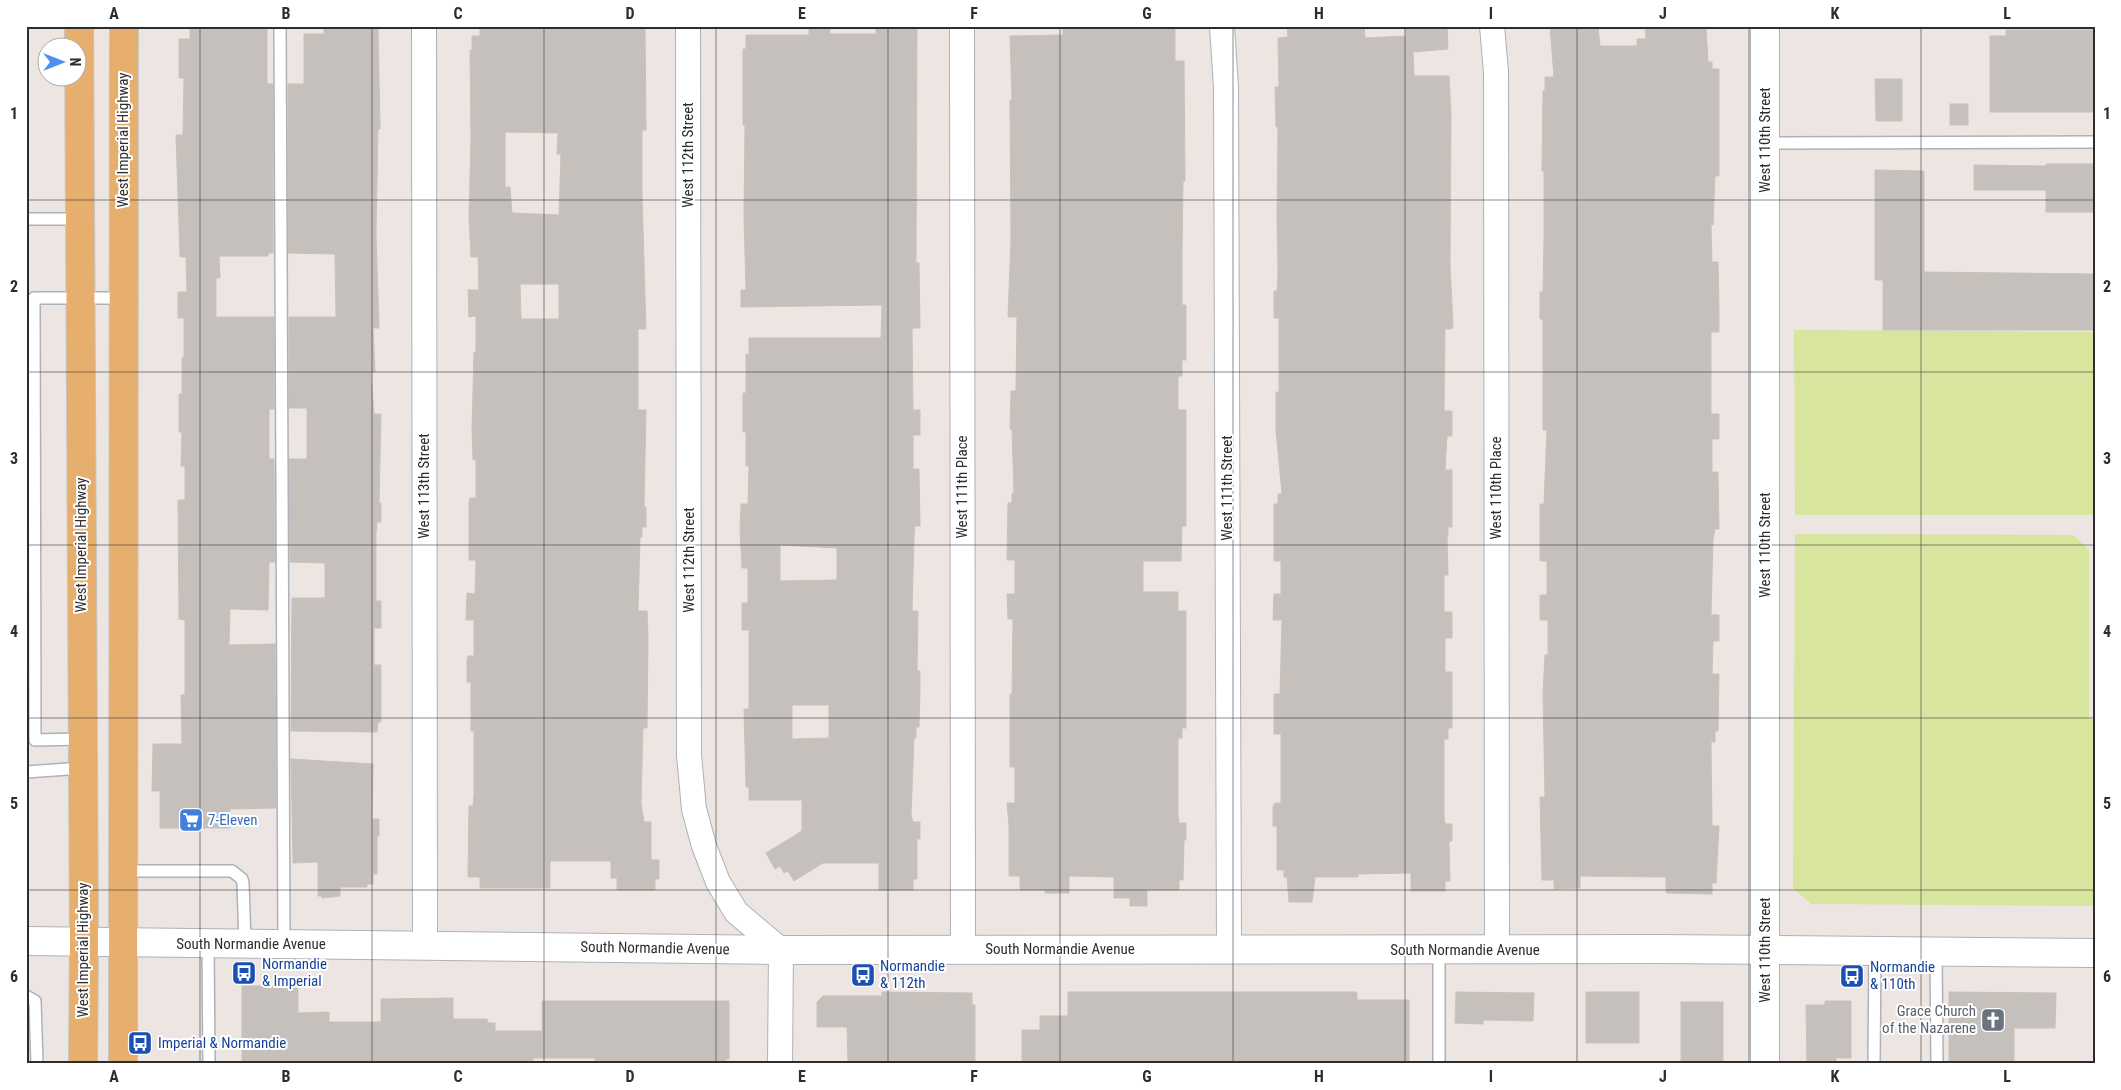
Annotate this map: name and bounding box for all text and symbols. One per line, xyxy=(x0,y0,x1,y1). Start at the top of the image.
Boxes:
text: A xyxy=(109,4,119,23)
text: B xyxy=(282,4,291,23)
text: C xyxy=(453,4,463,23)
text: D xyxy=(625,4,635,23)
text: E xyxy=(798,4,806,23)
text: F xyxy=(970,4,978,23)
text: G xyxy=(1142,4,1152,23)
text: H xyxy=(1314,4,1324,23)
text: I xyxy=(1489,4,1493,23)
text: J xyxy=(1659,4,1667,23)
text: K xyxy=(1831,4,1840,23)
text: L xyxy=(2003,4,2011,23)
north arrow xyxy=(38,38,88,88)
text: N xyxy=(67,58,83,66)
street label: West Imperial Highway xyxy=(114,73,132,207)
street label: West 110th Street xyxy=(1756,87,1774,193)
street label: West 112th Street xyxy=(679,102,697,208)
text: 1 xyxy=(10,104,18,123)
text: 1 xyxy=(2103,104,2111,123)
text: 2 xyxy=(10,277,18,296)
text: 2 xyxy=(2103,277,2111,296)
street label: West 113th Street xyxy=(415,433,433,539)
street label: West 111th Place xyxy=(953,435,971,539)
street label: West 111th Street xyxy=(1218,435,1236,541)
street label: West 110th Place xyxy=(1487,436,1505,540)
text: 3 xyxy=(10,449,18,468)
text: 3 xyxy=(2103,449,2111,468)
street label: West Imperial Highway xyxy=(72,478,90,612)
street label: West 110th Street xyxy=(1756,492,1774,598)
street label: West 112th Street xyxy=(680,507,698,613)
text: 4 xyxy=(10,622,18,641)
text: 4 xyxy=(2103,622,2111,641)
text: 5 xyxy=(10,794,18,813)
text: 5 xyxy=(2103,794,2111,813)
supermarket icon: 7-Eleven xyxy=(178,807,204,833)
place label: 7-Eleven xyxy=(208,811,258,829)
street label: West Imperial Highway xyxy=(74,883,92,1017)
street label: West 110th Street xyxy=(1756,897,1774,1003)
street label: South Normandie Avenue xyxy=(176,935,326,953)
street label: South Normandie Avenue xyxy=(580,938,730,958)
street label: South Normandie Avenue xyxy=(985,940,1135,958)
street label: South Normandie Avenue xyxy=(1390,941,1540,959)
place label: Normandie & Imperial xyxy=(262,955,327,990)
place label: Normandie & 112th xyxy=(880,957,945,992)
place label: Normandie & 110th xyxy=(1870,958,1935,993)
bus stop icon: Normandie & Imperial xyxy=(231,960,257,986)
bus stop icon: Normandie & 112th xyxy=(850,962,876,988)
bus stop icon: Normandie & 110th xyxy=(1839,963,1865,989)
text: 6 xyxy=(10,967,18,986)
text: 6 xyxy=(2103,967,2111,986)
place label: Grace Church of the Nazarene xyxy=(1882,1002,1976,1037)
church icon: Grace Church of the Nazarene xyxy=(1980,1007,2006,1033)
bus stop icon: Imperial & Normandie xyxy=(127,1030,153,1056)
place label: Imperial & Normandie xyxy=(158,1034,286,1052)
text: A xyxy=(109,1067,119,1086)
text: B xyxy=(282,1067,291,1086)
text: C xyxy=(453,1067,463,1086)
text: D xyxy=(625,1067,635,1086)
text: E xyxy=(798,1067,806,1086)
text: F xyxy=(970,1067,978,1086)
text: G xyxy=(1142,1067,1152,1086)
text: H xyxy=(1314,1067,1324,1086)
text: I xyxy=(1489,1067,1493,1086)
text: J xyxy=(1659,1067,1667,1086)
text: K xyxy=(1831,1067,1840,1086)
text: L xyxy=(2003,1067,2011,1086)

